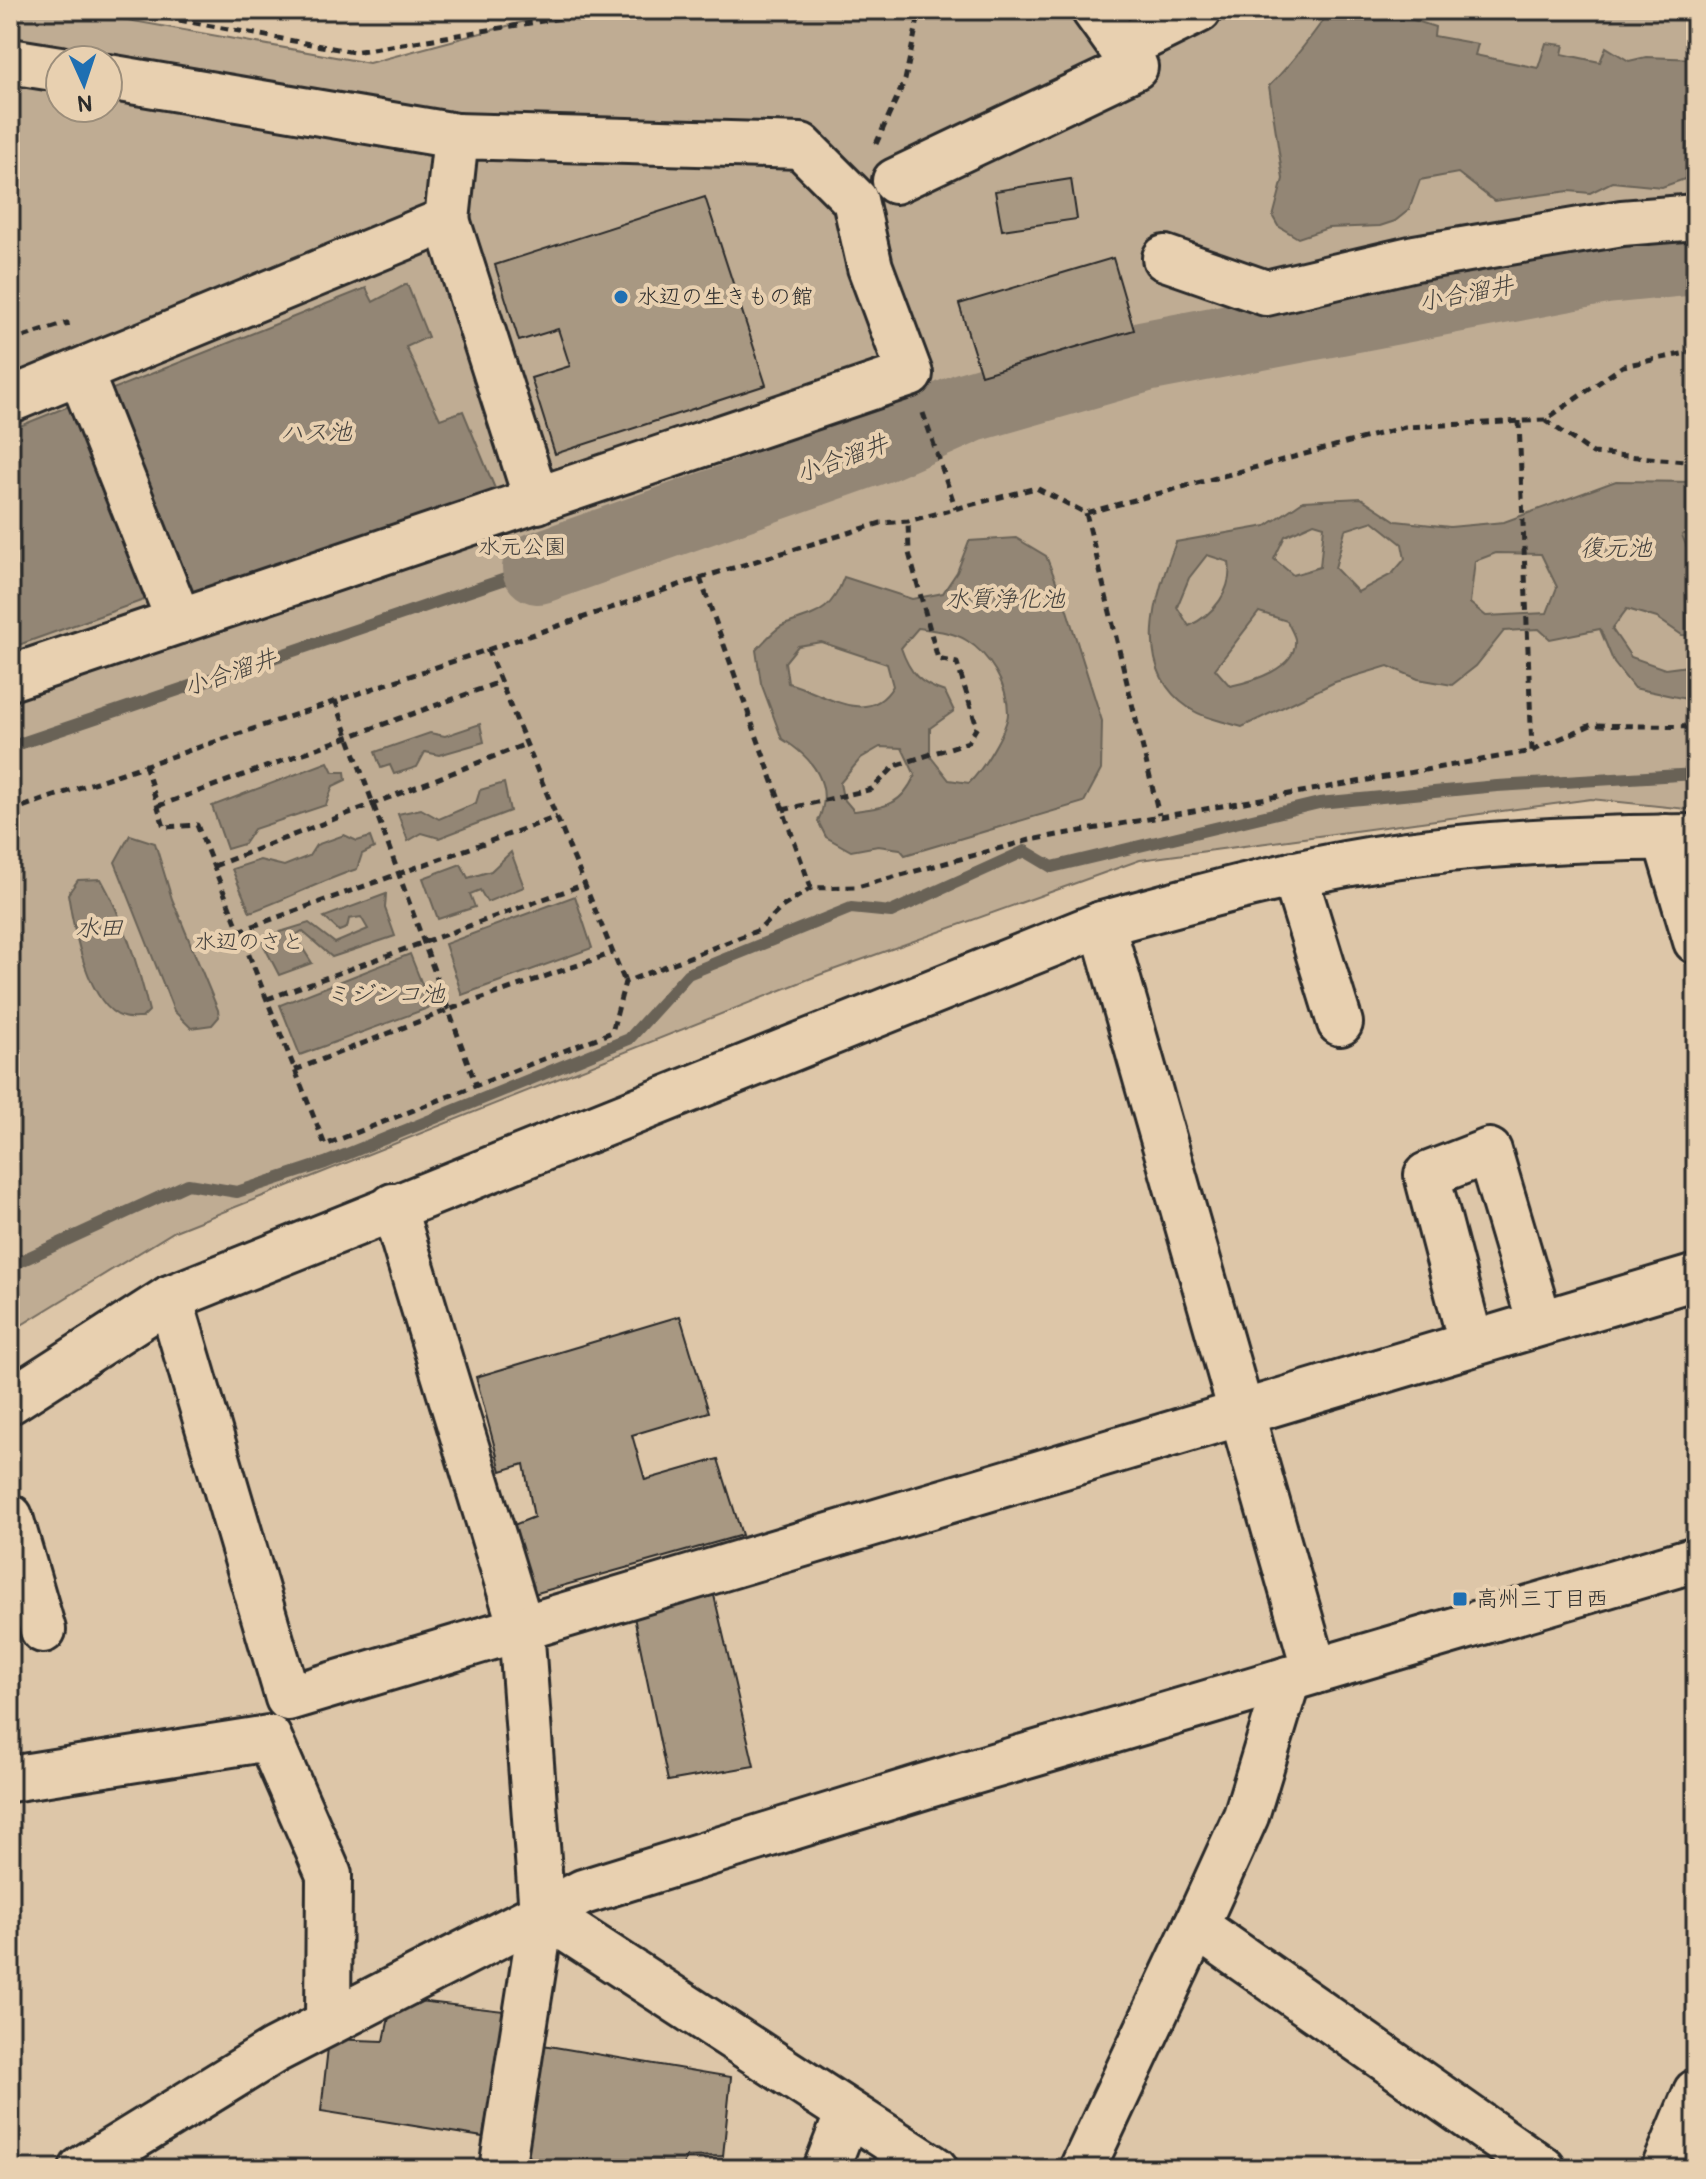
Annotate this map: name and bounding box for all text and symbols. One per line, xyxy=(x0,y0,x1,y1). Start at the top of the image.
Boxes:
north arrow xyxy=(44,44,124,124)
text: N xyxy=(77,89,93,117)
water label: 小合溜井 xyxy=(1416,270,1517,317)
place label: 水辺の生きもの館 xyxy=(637,283,813,311)
marker: 水辺の生きもの館 xyxy=(612,288,630,306)
water label: ハス池 xyxy=(280,418,353,447)
water label: 小合溜井 xyxy=(792,429,893,489)
park label: 水元公園 xyxy=(478,533,566,561)
water label: 復元池 xyxy=(1580,534,1653,563)
water label: 水質浄化池 xyxy=(945,585,1066,614)
water label: 小合溜井 xyxy=(180,643,281,702)
water label: 水田 xyxy=(75,914,124,943)
park label: 水辺のさと xyxy=(194,928,304,956)
water label: ミジンコ池 xyxy=(325,980,446,1009)
place label: 高州三丁目西 xyxy=(1476,1585,1608,1613)
marker: 高州三丁目西 xyxy=(1451,1590,1469,1608)

